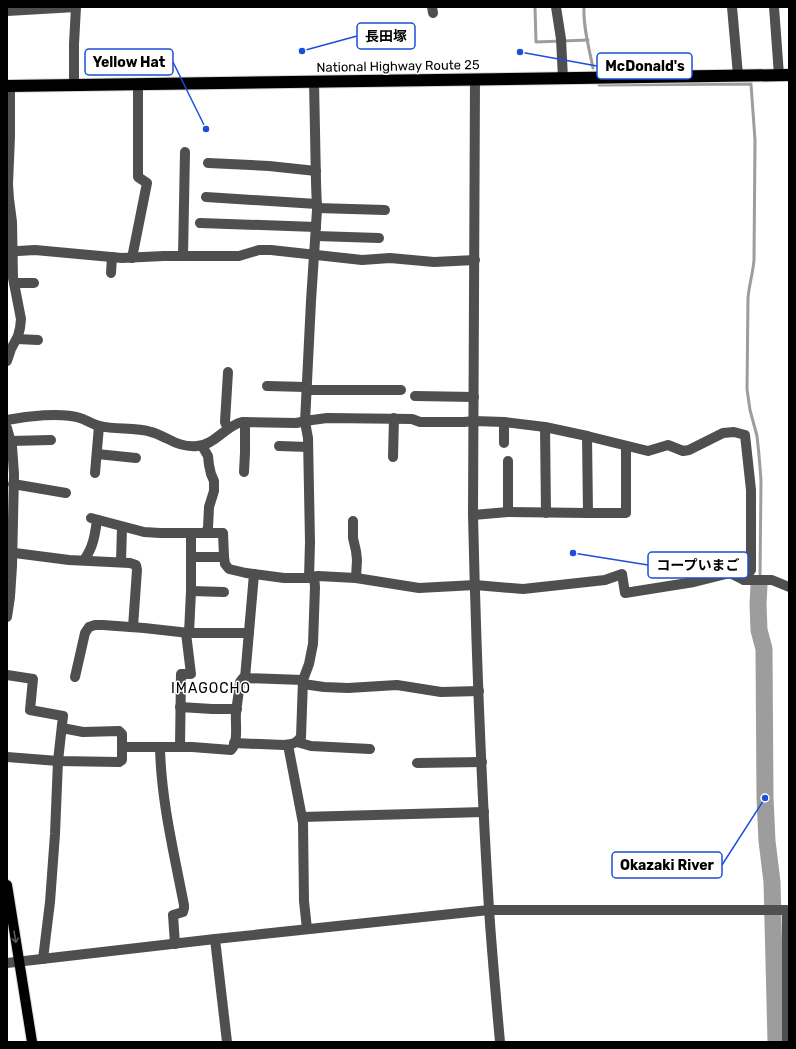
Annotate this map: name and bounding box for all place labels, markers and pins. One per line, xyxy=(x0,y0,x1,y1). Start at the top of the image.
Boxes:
callout: 長田塚 xyxy=(357,23,415,49)
callout: Yellow Hat xyxy=(85,49,173,75)
callout: McDonald's xyxy=(597,53,692,79)
callout: コープいまご xyxy=(648,552,748,578)
callout: Okazaki River xyxy=(612,852,722,878)

